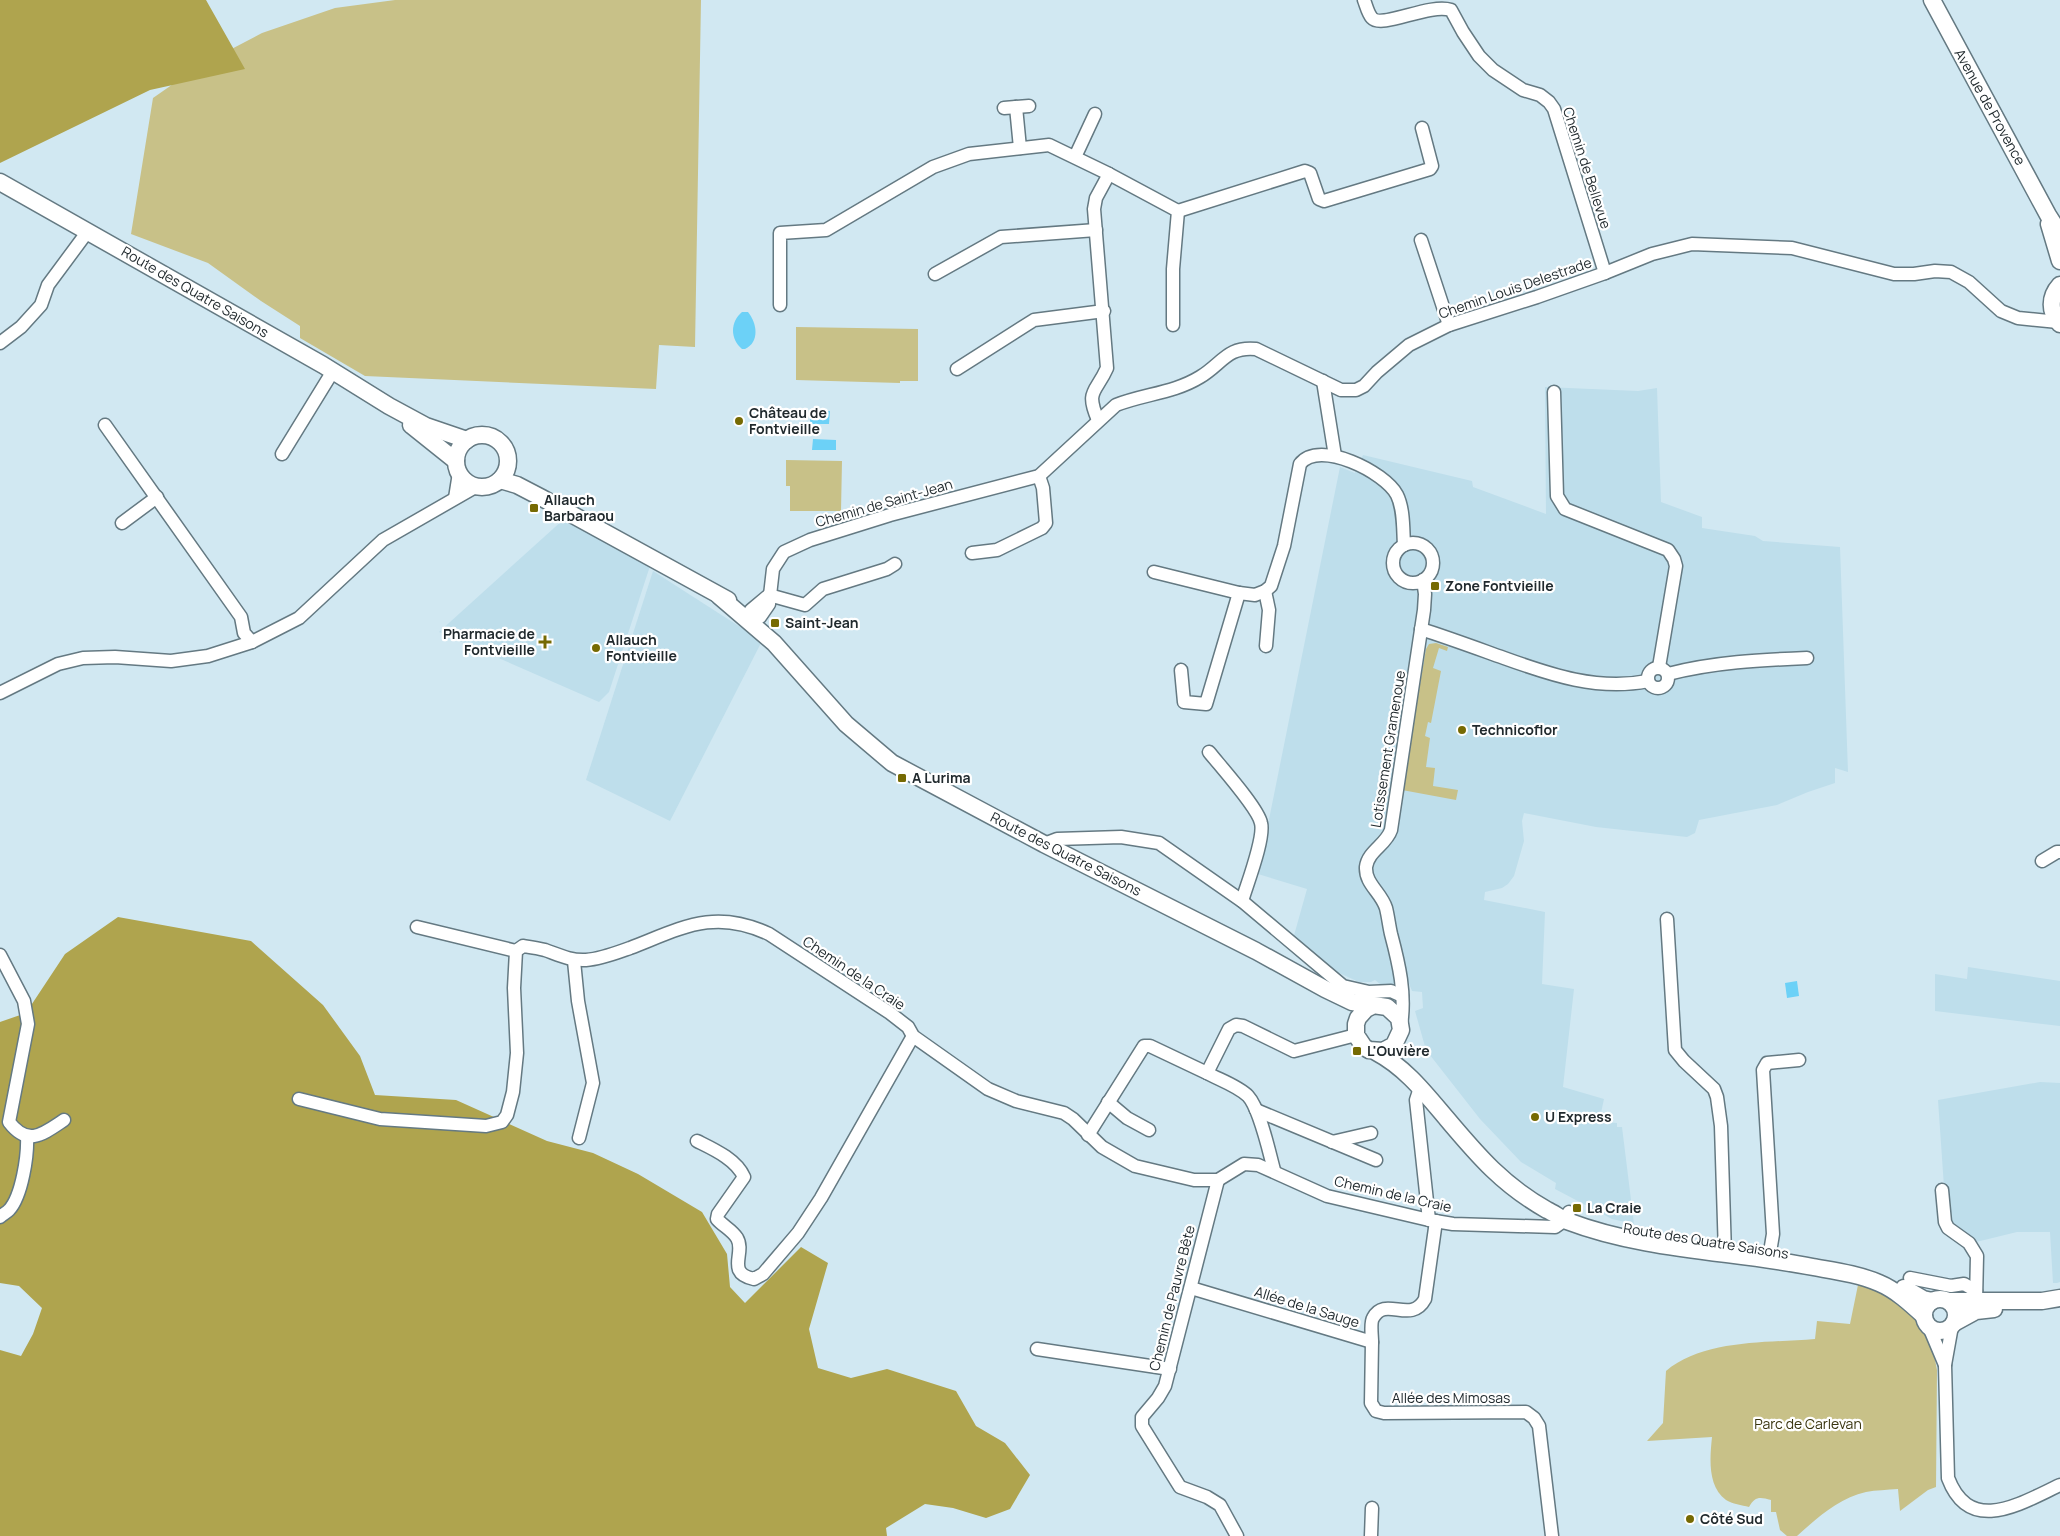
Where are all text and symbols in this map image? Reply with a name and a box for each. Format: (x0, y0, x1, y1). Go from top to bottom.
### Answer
street label: Avenue de Provence (1951, 45, 2030, 168)
street label: Chemin de Bellevue (1559, 105, 1616, 231)
street label: Route des Quatre Saisons (118, 242, 272, 342)
street label: Chemin Louis Delestrade (1436, 252, 1594, 323)
place label: Château de Fontvieille (749, 403, 827, 438)
marker: Château de Fontvieille (733, 415, 745, 427)
street label: Chemin de Saint-Jean (813, 474, 955, 531)
place label: Allauch Barbaraou (544, 490, 614, 525)
marker: Allauch Barbaraou (528, 502, 540, 514)
place label: Zone Fontvieille (1445, 576, 1554, 595)
marker: Zone Fontvieille (1429, 580, 1441, 592)
place label: Saint-Jean (785, 613, 859, 632)
marker: Saint-Jean (769, 617, 781, 629)
place label: Pharmacie de Fontvieille (443, 624, 535, 659)
place label: Allauch Fontvieille (606, 630, 677, 665)
marker: Pharmacie de Fontvieille (539, 636, 551, 648)
marker: Allauch Fontvieille (590, 642, 602, 654)
street label: Lotissement Gramenoue (1366, 669, 1409, 829)
place label: Technicoflor (1472, 720, 1558, 739)
marker: Technicoflor (1456, 724, 1468, 736)
place label: A Lurima (912, 768, 971, 787)
marker: A Lurima (896, 772, 908, 784)
street label: Route des Quatre Saisons (987, 807, 1145, 900)
street label: Chemin de la Craie (799, 931, 909, 1014)
place label: L'Ouvière (1367, 1041, 1430, 1060)
marker: L'Ouvière (1351, 1045, 1363, 1057)
place label: U Express (1545, 1107, 1612, 1126)
marker: U Express (1529, 1111, 1541, 1123)
street label: Chemin de la Craie (1333, 1171, 1454, 1216)
place label: La Craie (1587, 1198, 1642, 1217)
marker: La Craie (1571, 1202, 1583, 1214)
street label: Route des Quatre Saisons (1622, 1218, 1790, 1263)
street label: Chemin de Pauvre Bête (1144, 1223, 1199, 1373)
street label: Allée de la Sauge (1252, 1282, 1362, 1332)
street label: Allée des Mimosas (1392, 1388, 1510, 1407)
park label: Parc de Carlevan (1754, 1414, 1862, 1433)
place label: Côté Sud (1700, 1509, 1763, 1528)
marker: Côté Sud (1684, 1513, 1696, 1525)

